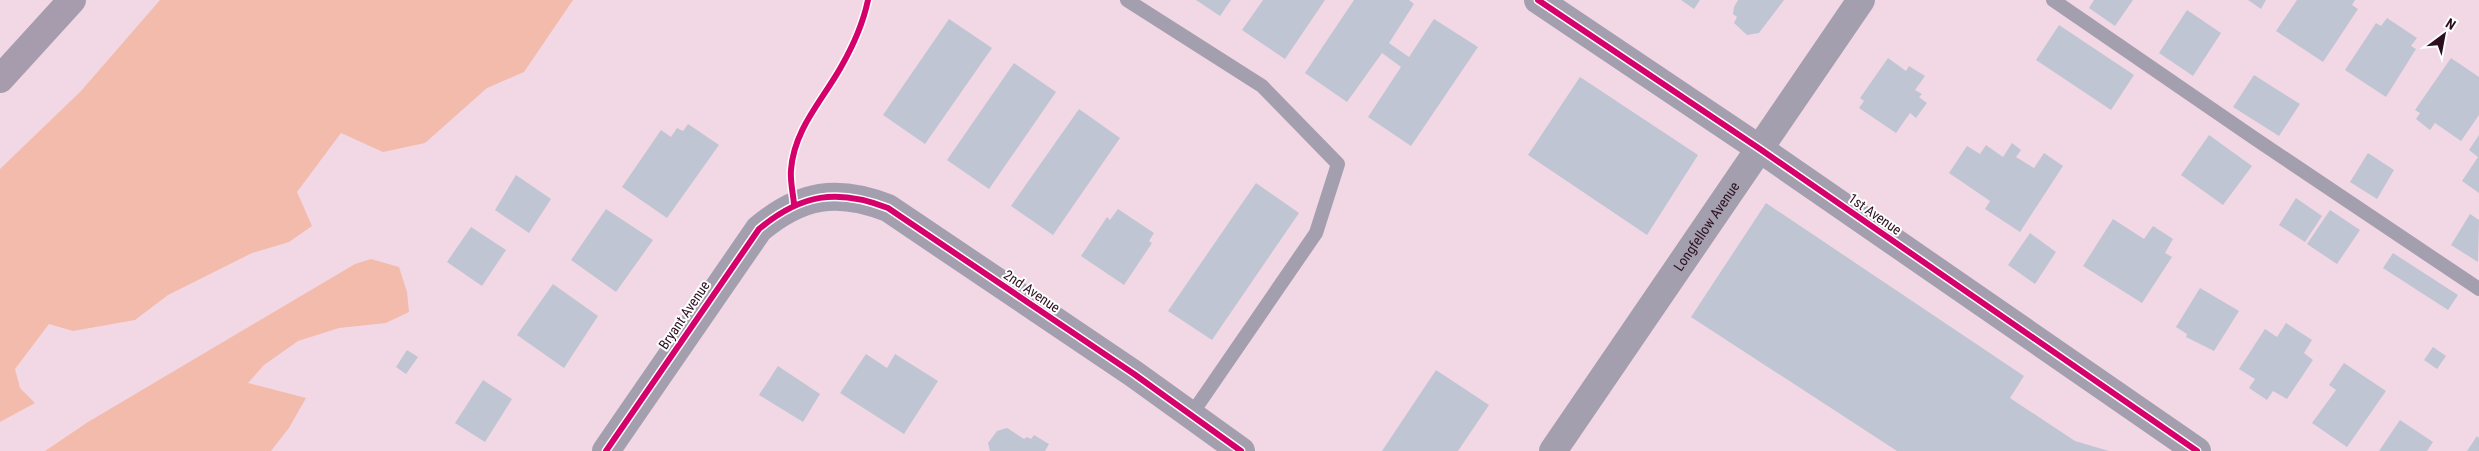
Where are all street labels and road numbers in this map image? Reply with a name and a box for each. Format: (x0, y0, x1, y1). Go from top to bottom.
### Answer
street label: Longfellow Avenue (1670, 178, 1743, 274)
street label: 1st Avenue (1845, 190, 1905, 238)
street label: 2nd Avenue (1001, 266, 1063, 316)
street label: Bryant Avenue (655, 277, 713, 352)

